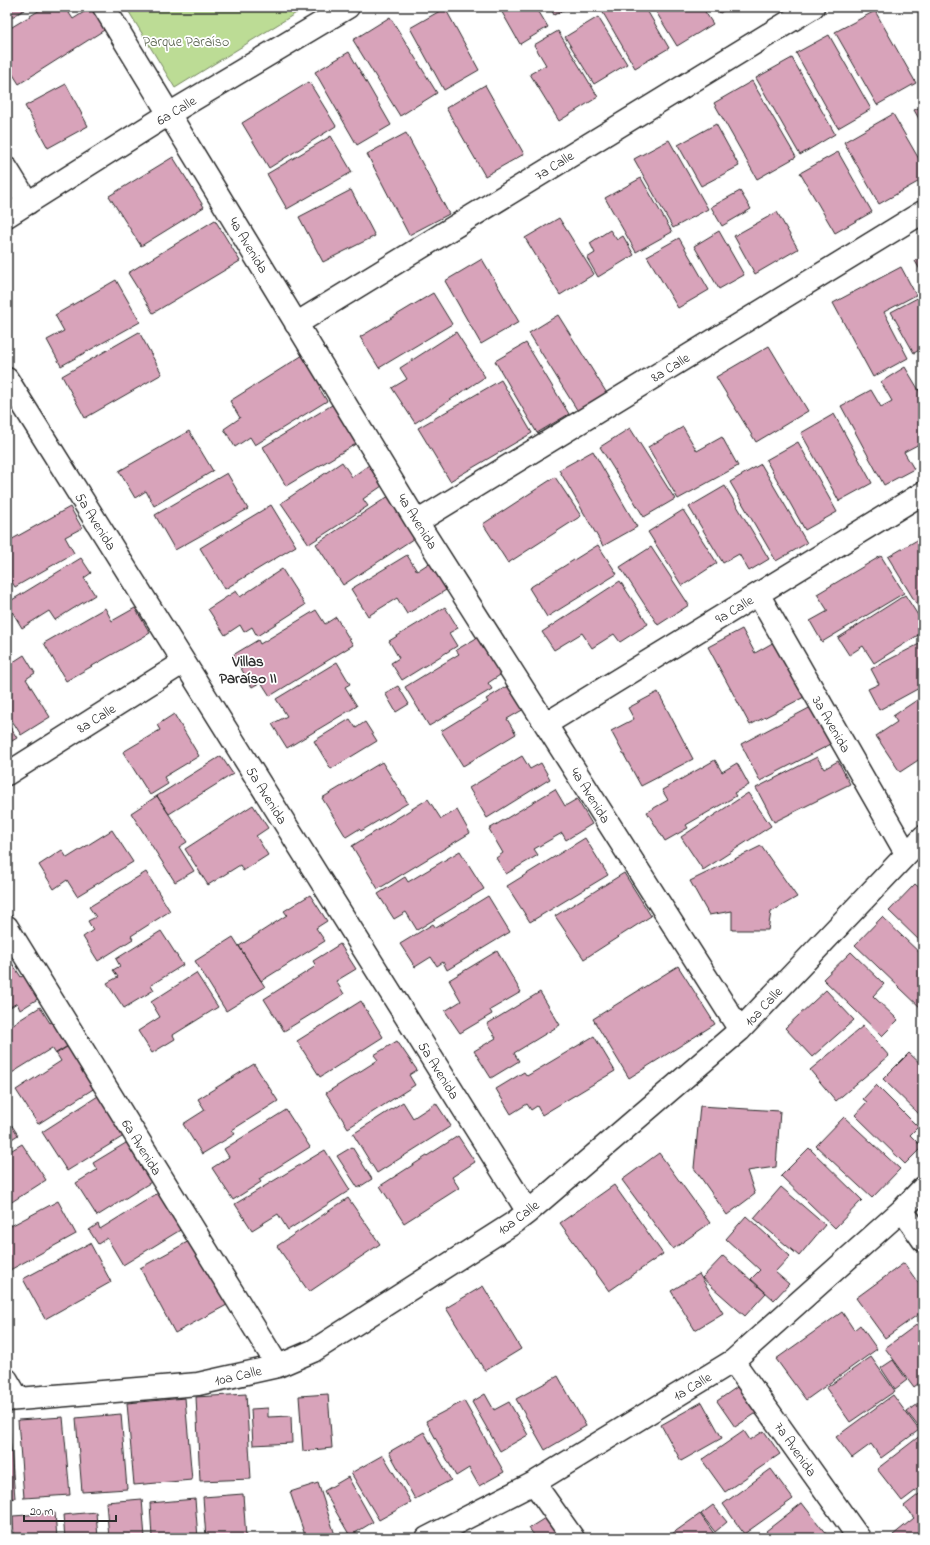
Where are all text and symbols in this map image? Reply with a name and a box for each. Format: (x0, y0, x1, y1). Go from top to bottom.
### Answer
park label: Parque Paraíso (143, 32, 229, 53)
street label: 6a Calle (153, 91, 201, 131)
street label: 7a Calle (531, 146, 579, 187)
street label: 4a Avenida (223, 214, 273, 278)
street label: 8a Calle (647, 348, 695, 388)
street label: 5a Avenida (69, 489, 121, 555)
street label: 4a Avenida (391, 490, 442, 554)
street label: 9a Calle (712, 590, 759, 630)
district label: Villas Paraíso II (219, 651, 277, 690)
street label: 3a Avenida (806, 692, 855, 757)
street label: 8a Calle (73, 699, 121, 739)
street label: 5a Avenida (240, 763, 292, 829)
street label: 4a Avenida (564, 764, 615, 828)
street label: 10a Calle (740, 982, 789, 1032)
street label: 5a Avenida (412, 1038, 464, 1104)
street label: 6a Avenida (115, 1116, 166, 1180)
street label: 10a Calle (493, 1195, 545, 1241)
street label: 10a Calle (213, 1361, 265, 1392)
street label: 1a Calle (669, 1367, 717, 1407)
street label: 7a Avenida (768, 1418, 821, 1481)
scale bar (24, 1497, 116, 1523)
text: 20 m (30, 1503, 53, 1521)

